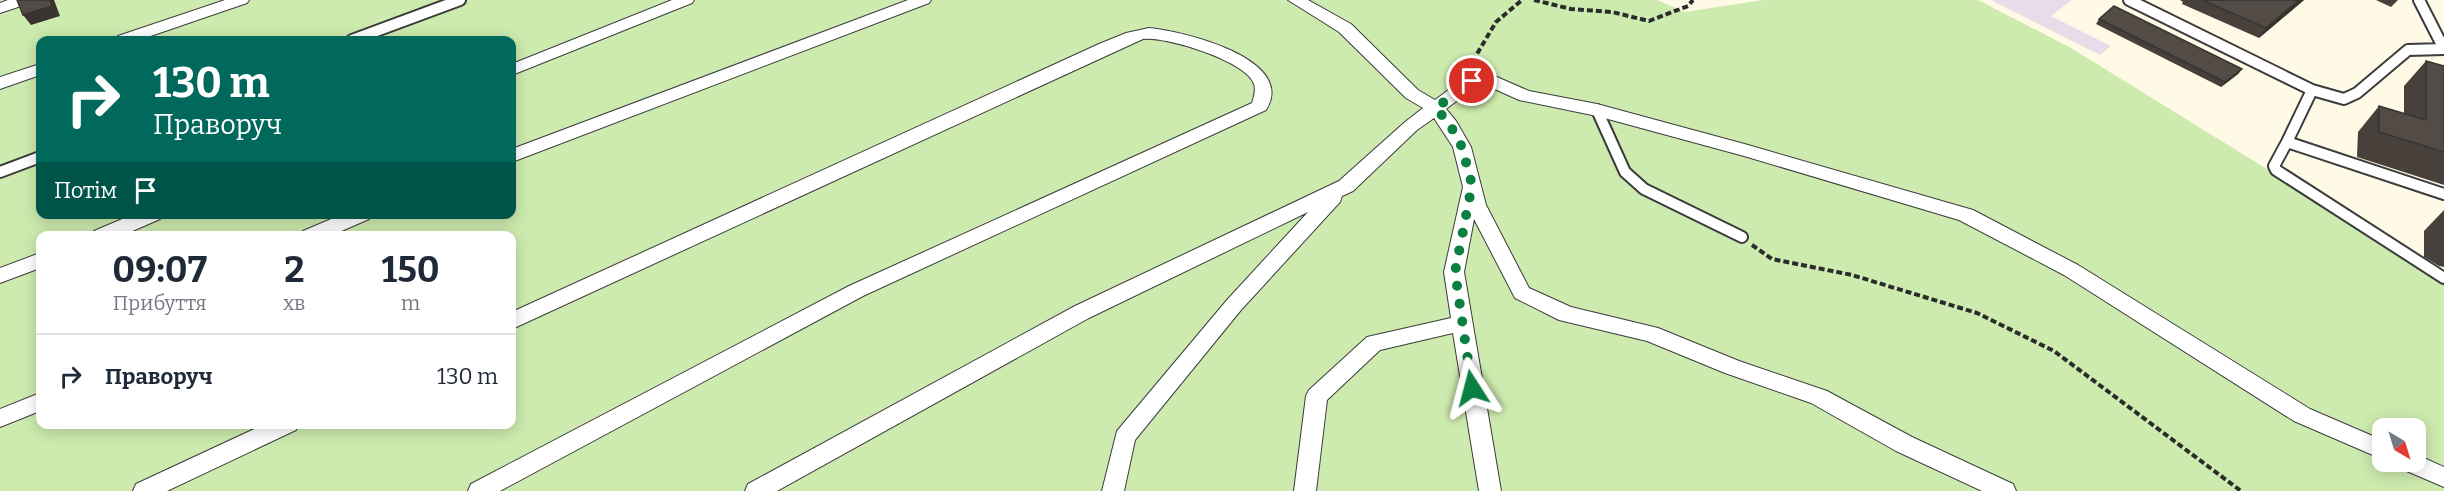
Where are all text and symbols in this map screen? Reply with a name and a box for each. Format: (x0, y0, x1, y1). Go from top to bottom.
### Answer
pin (1446, 55, 1497, 106)
text: 130 m (153, 58, 270, 108)
icon: right (54, 60, 132, 138)
icon: arrive (1455, 64, 1488, 97)
text: Праворуч (153, 109, 282, 141)
icon: arrive (129, 174, 162, 207)
text: Потім (54, 177, 117, 204)
text: 09:07 (112, 248, 207, 292)
text: 2 (284, 248, 304, 292)
text: 150 (382, 248, 440, 292)
text: Прибуття (113, 291, 207, 315)
text: хв (283, 291, 305, 315)
text: m (401, 291, 420, 315)
position arrow (1440, 356, 1504, 420)
icon: right (54, 360, 87, 393)
text: Праворуч (105, 363, 213, 390)
text: 130 m (437, 363, 498, 390)
north arrow (2372, 418, 2426, 472)
map controls (2372, 418, 2426, 472)

